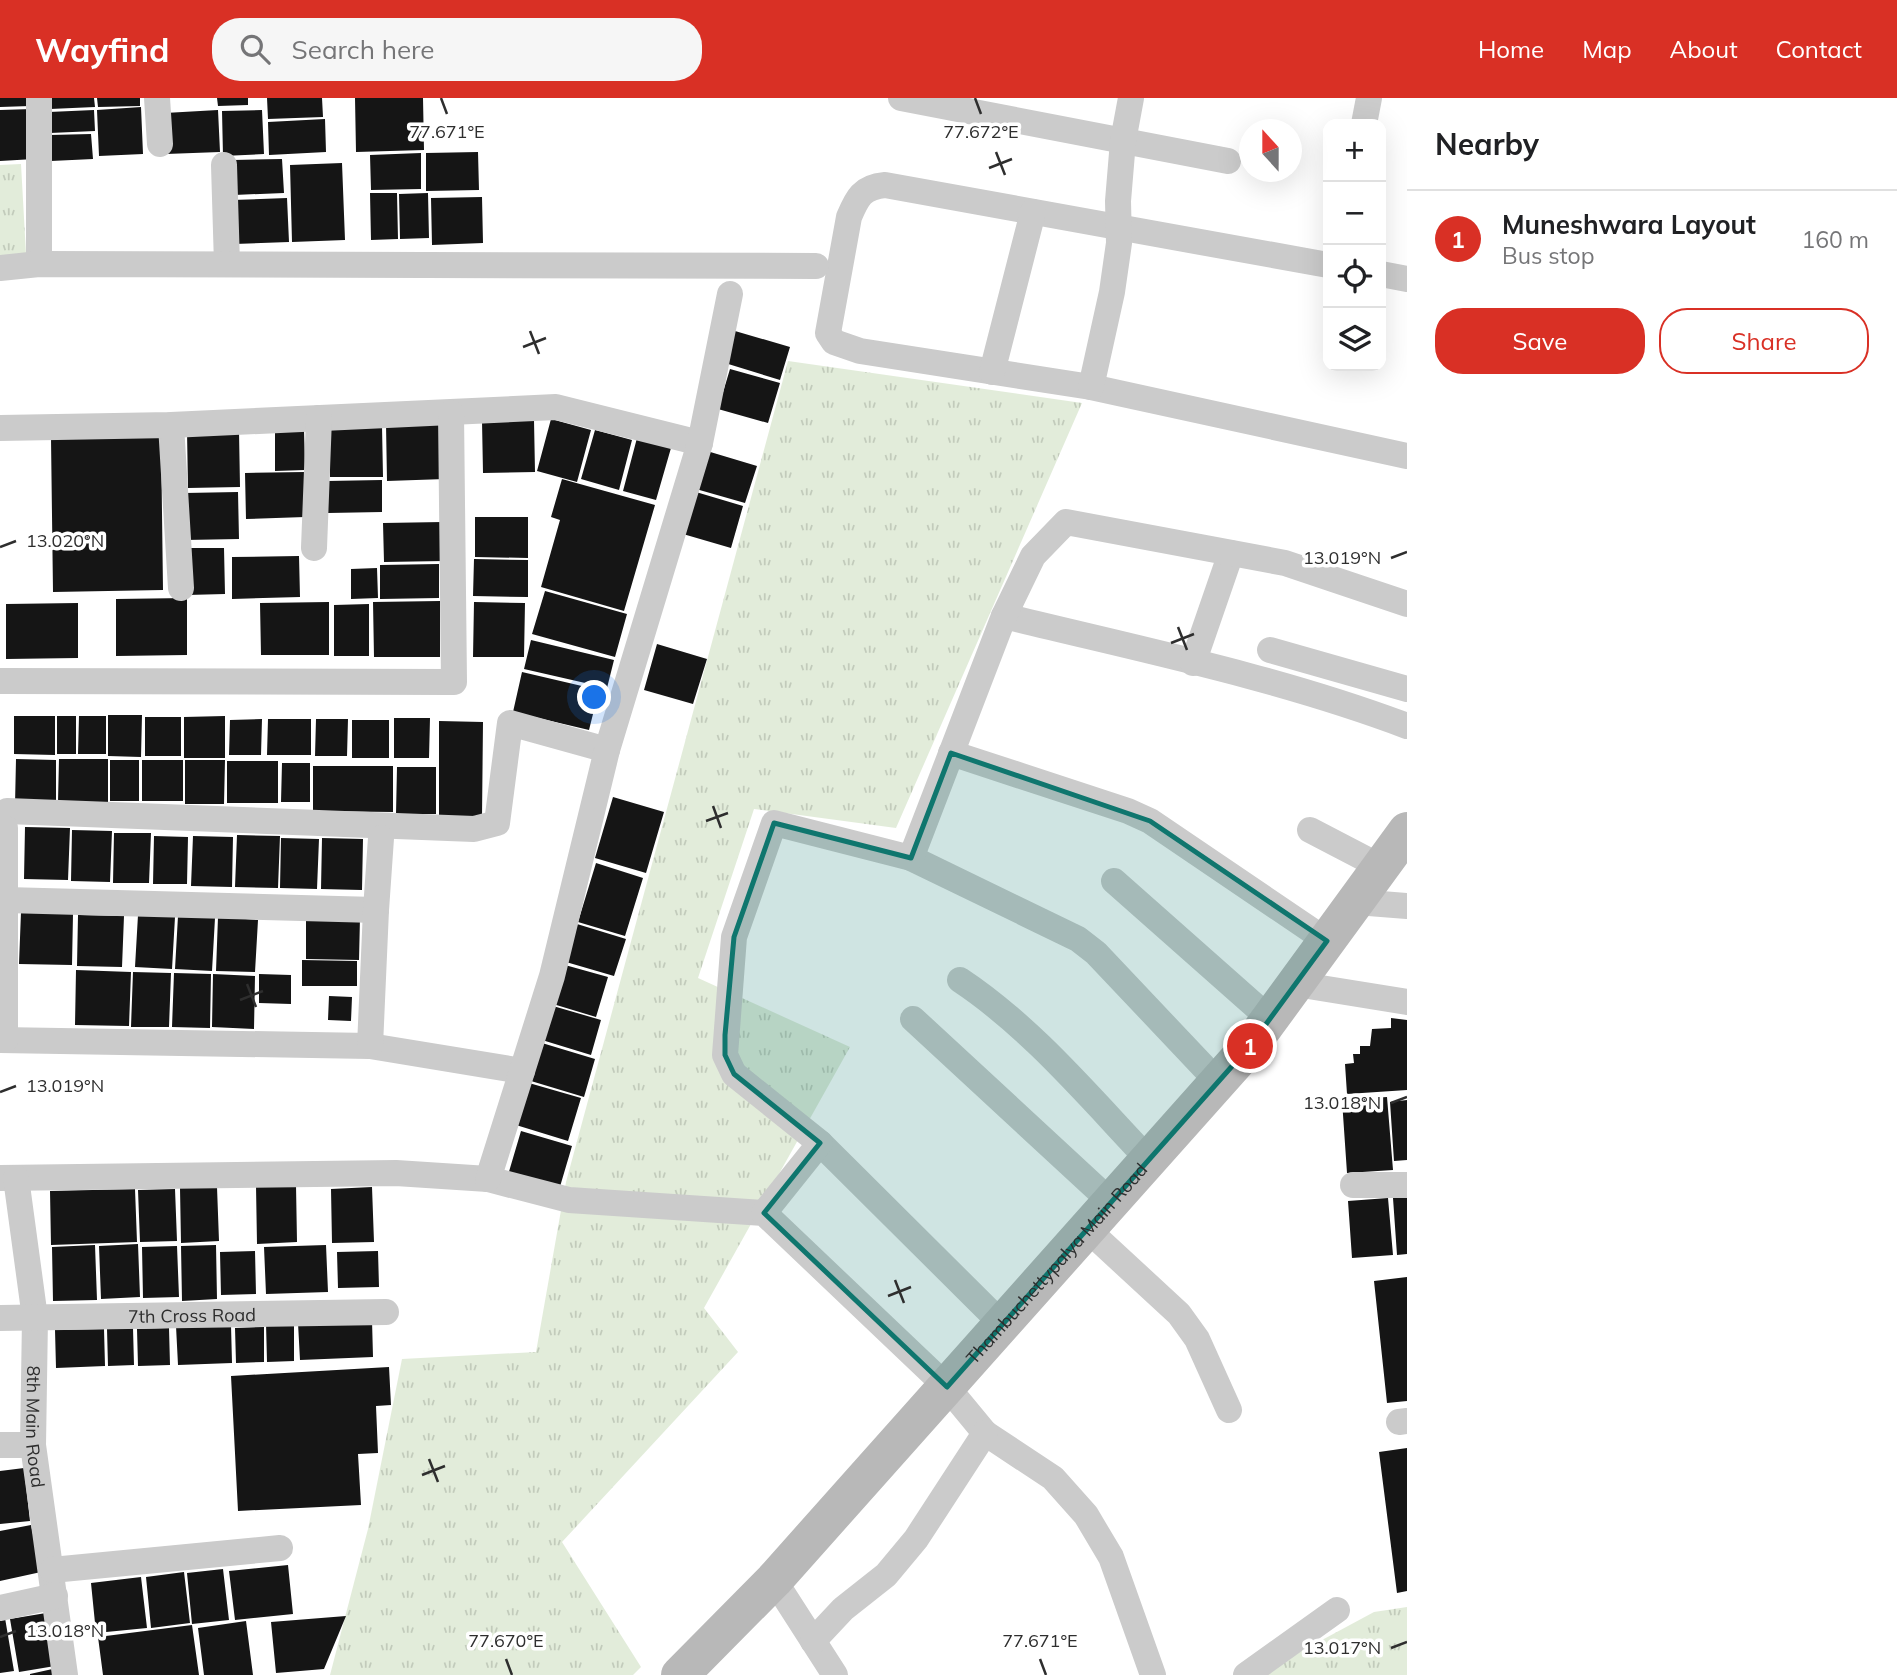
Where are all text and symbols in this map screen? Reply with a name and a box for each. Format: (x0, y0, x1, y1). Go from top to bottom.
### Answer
search box (212, 18, 702, 81)
text: Wayfind (35, 29, 170, 70)
icon: search (236, 30, 274, 68)
text: Search here (292, 33, 434, 66)
text: Home (1478, 34, 1544, 64)
text: Map (1582, 34, 1632, 64)
text: About (1670, 34, 1738, 64)
text: Contact (1776, 34, 1862, 64)
north arrow (1239, 119, 1302, 182)
map controls (1323, 119, 1386, 371)
button: + (1323, 119, 1386, 182)
text: 77.671°E (409, 120, 485, 143)
text: 77.672°E (943, 120, 1019, 143)
text: Nearby (1435, 125, 1539, 163)
button: − (1323, 182, 1386, 245)
text: Muneshwara Layout (1502, 208, 1756, 241)
text: 1 (1451, 225, 1465, 254)
text: 160 m (1801, 225, 1869, 254)
text: Bus stop (1502, 241, 1594, 270)
button: locate (1323, 245, 1386, 308)
button: layers (1323, 308, 1386, 371)
button: Save (1435, 308, 1645, 374)
button: Share (1659, 308, 1869, 374)
text: 13.020°N (26, 529, 104, 552)
text: 13.019°N (1303, 546, 1381, 569)
your location (577, 680, 611, 714)
pin: 1 (1227, 1020, 1273, 1072)
text: 13.019°N (26, 1074, 104, 1097)
text: 13.018°N (1303, 1091, 1381, 1114)
street label: Thambuchettypalya Main Road (961, 1158, 1152, 1368)
street label: 7th Cross Road (128, 1303, 256, 1328)
street label: 8th Main Road (21, 1365, 50, 1489)
text: 13.018°N (26, 1619, 104, 1642)
text: 77.670°E (468, 1629, 544, 1652)
text: 77.671°E (1002, 1629, 1078, 1652)
text: 13.017°N (1303, 1636, 1381, 1659)

